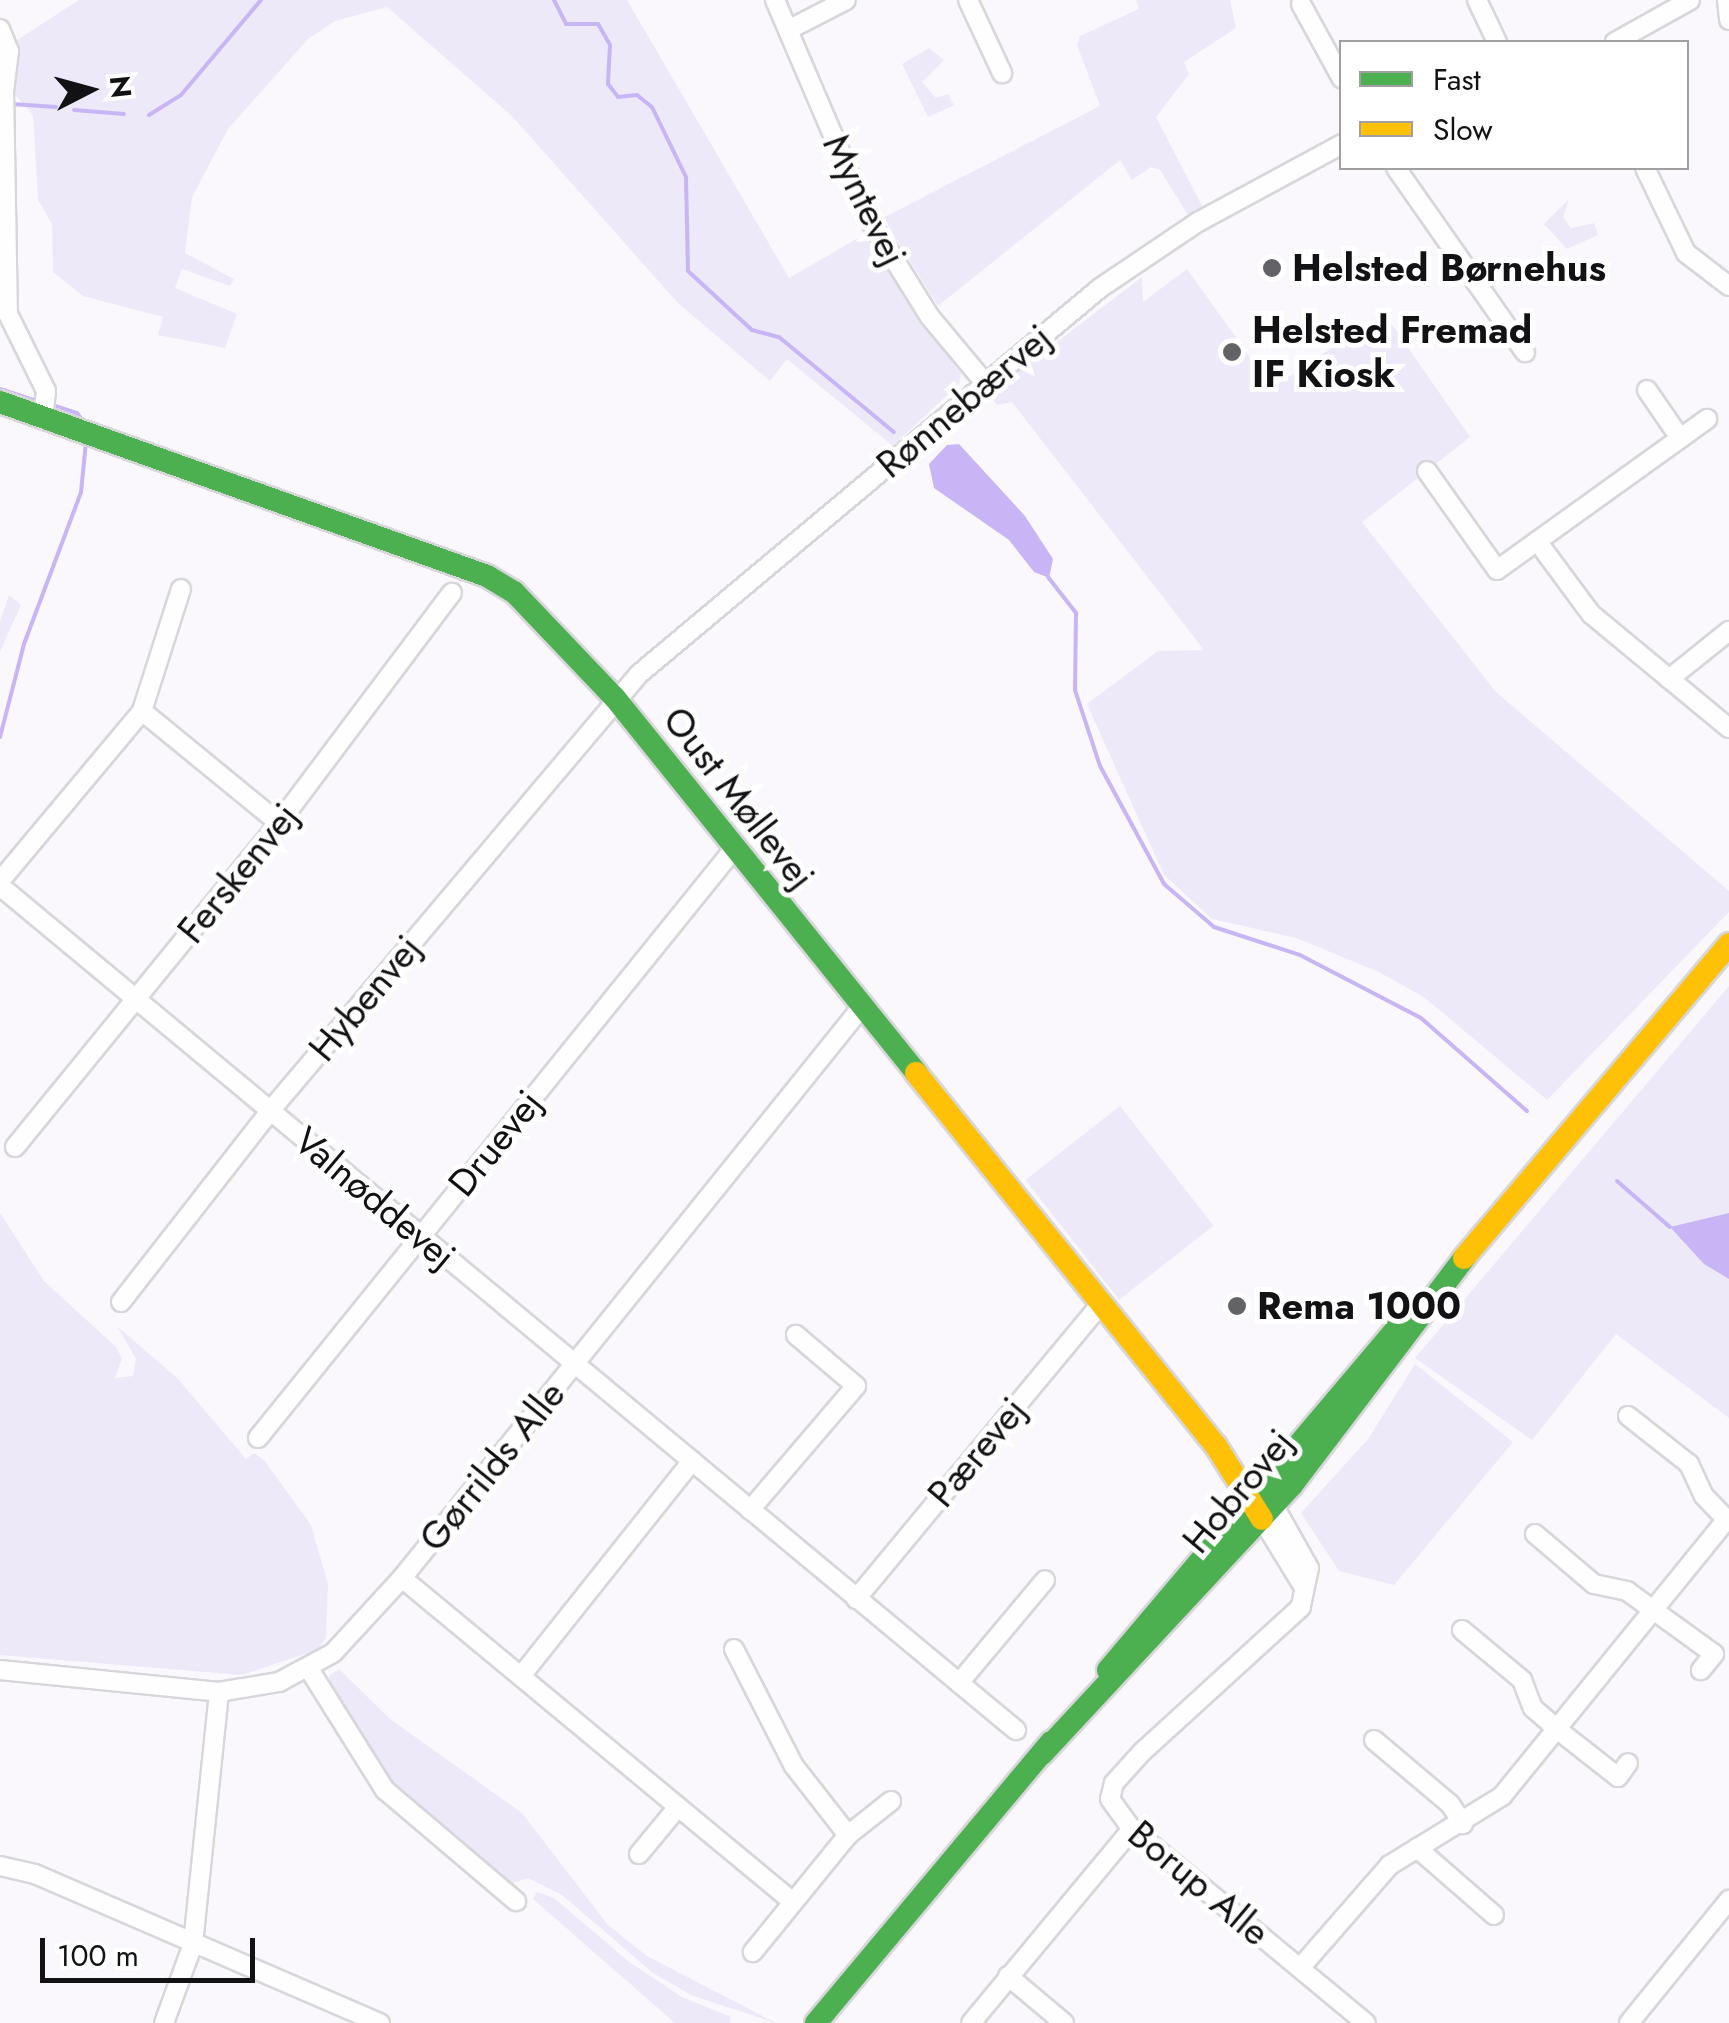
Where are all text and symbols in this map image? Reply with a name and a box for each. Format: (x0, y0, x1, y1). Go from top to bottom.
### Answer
north arrow (40, 40, 140, 140)
legend (1339, 40, 1689, 170)
text: Fast (1433, 58, 1481, 101)
text: N (99, 74, 142, 100)
text: Slow (1433, 108, 1493, 151)
street label: Myntevej (814, 127, 916, 273)
place label: Helsted Børnehus (1292, 245, 1606, 291)
marker: Helsted Børnehus (1261, 257, 1283, 279)
place label: Helsted Fremad IF Kiosk (1252, 307, 1532, 396)
street label: Rønnebærvej (867, 315, 1061, 487)
marker: Helsted Fremad IF Kiosk (1221, 341, 1243, 363)
street label: Oust Møllevej (654, 698, 824, 898)
street label: Ferskenvej (168, 794, 308, 952)
street label: Hybenvej (299, 926, 431, 1070)
street label: Druevej (439, 1081, 551, 1205)
street label: Valnøddevej (285, 1117, 465, 1279)
place label: Rema 1000 (1257, 1283, 1461, 1329)
marker: Rema 1000 (1226, 1295, 1248, 1317)
street label: Gørrilds Alle (410, 1372, 574, 1560)
street label: Pærevej (918, 1388, 1036, 1516)
street label: Hobrovej (1173, 1420, 1303, 1562)
street label: Borup Alle (1119, 1811, 1279, 1955)
scale bar (45, 1918, 260, 1980)
text: 100 m (57, 1934, 139, 1977)

